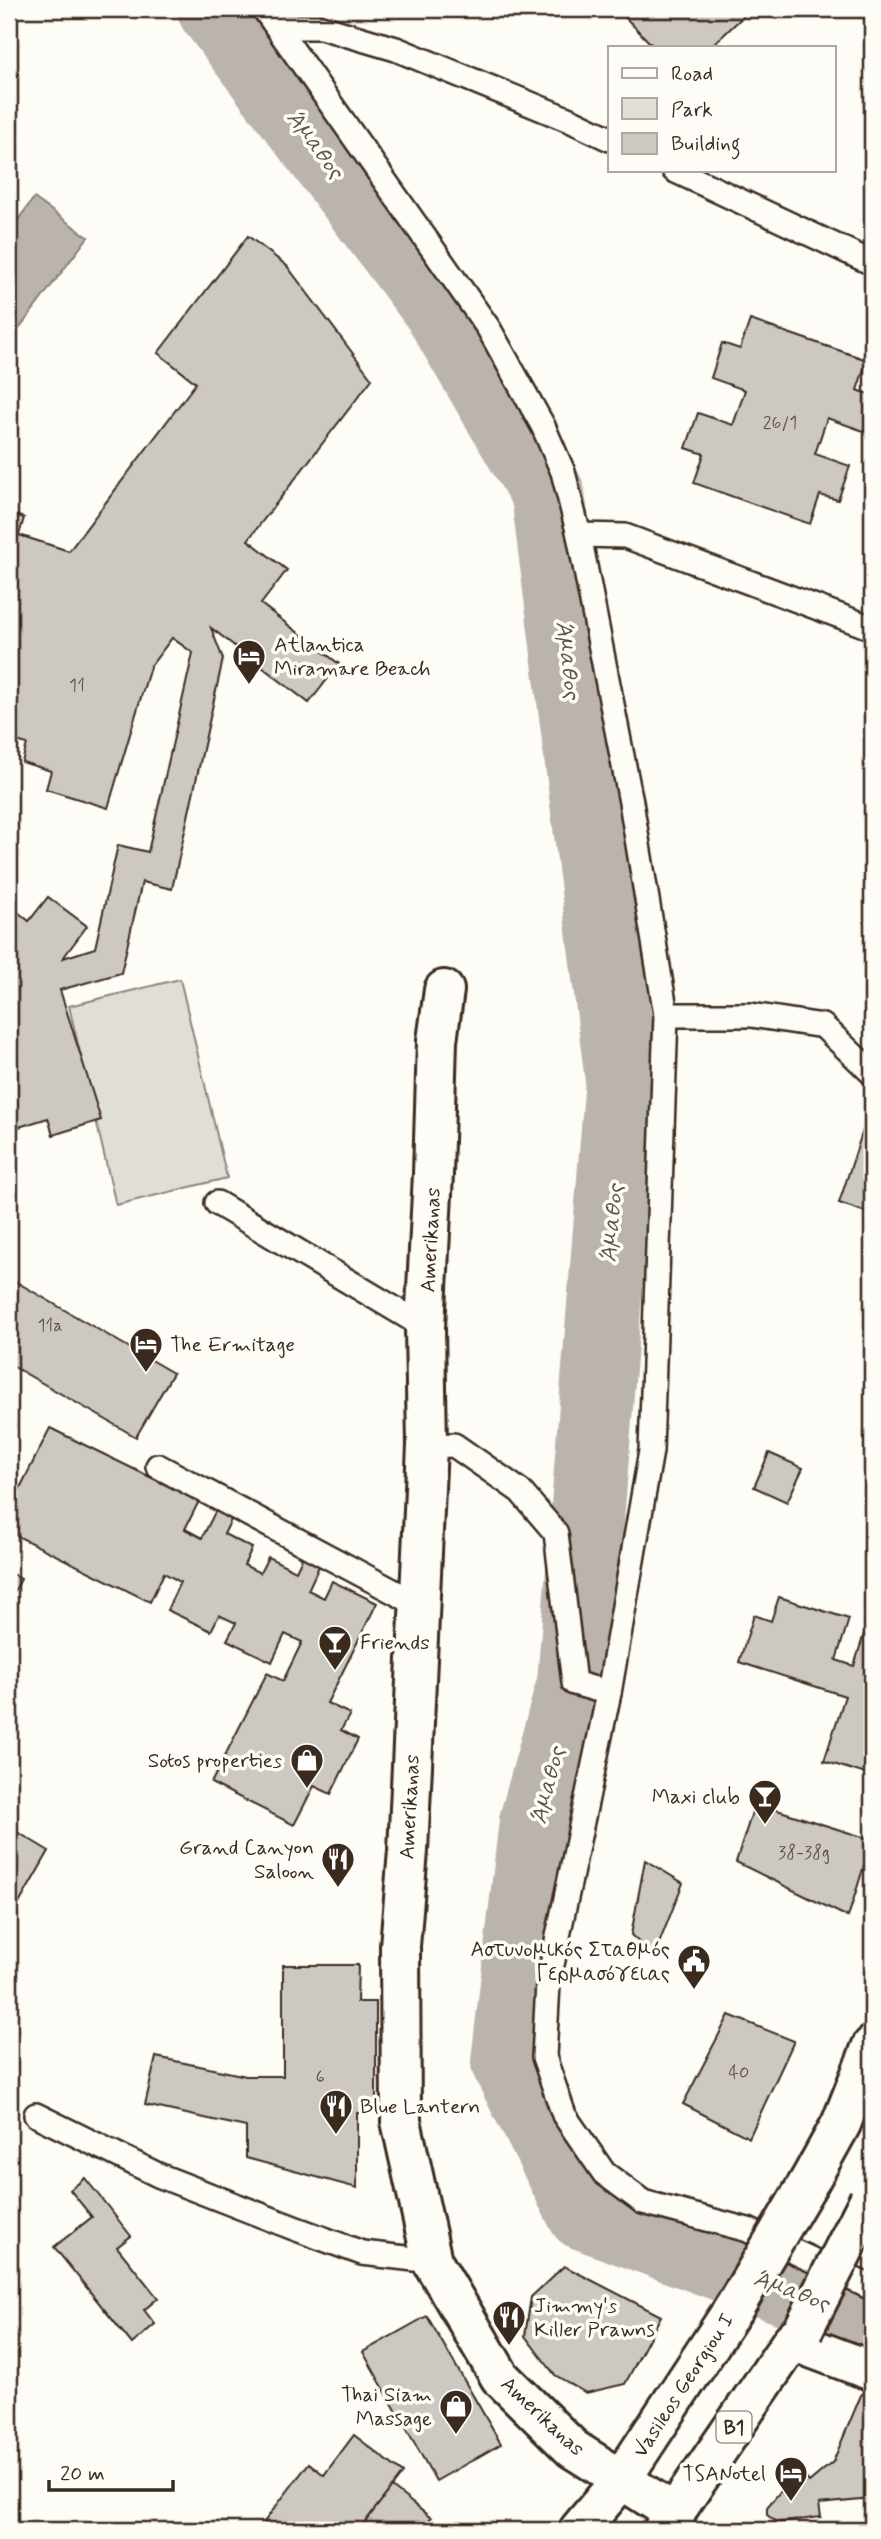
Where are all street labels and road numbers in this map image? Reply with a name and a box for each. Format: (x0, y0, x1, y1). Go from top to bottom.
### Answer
street label: Amerikanas (414, 1187, 448, 1293)
street label: Amerikanas (393, 1754, 427, 1860)
street label: Vasileos Georgiou I (627, 2308, 741, 2463)
street label: Amerikanas (494, 2371, 590, 2463)
road number: B1 (716, 2412, 752, 2442)

